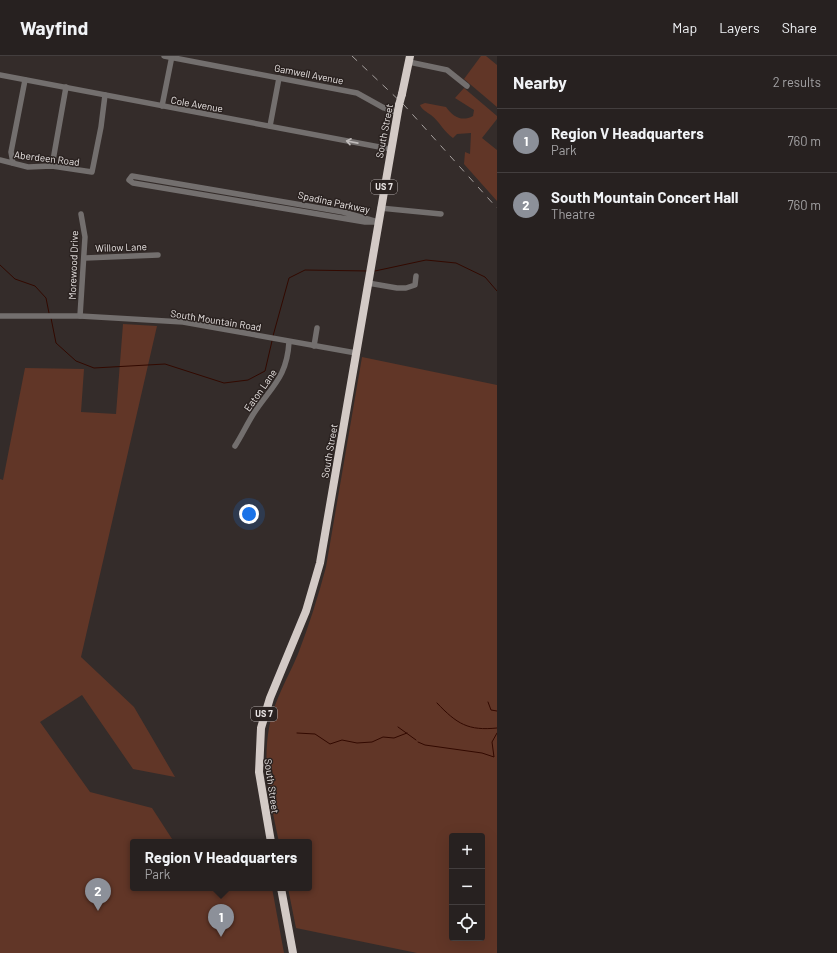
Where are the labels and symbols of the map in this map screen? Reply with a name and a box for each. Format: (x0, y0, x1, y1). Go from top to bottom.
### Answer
street label: Gamwell Avenue (273, 61, 345, 87)
street label: Cole Avenue (170, 93, 224, 115)
street label: South Street (373, 103, 395, 159)
one-way arrow (346, 138, 359, 146)
street label: Aberdeen Road (14, 148, 80, 168)
road number: US 7 (371, 180, 397, 194)
street label: Spadina Parkway (297, 189, 372, 216)
street label: Morewood Drive (66, 230, 80, 300)
street label: Willow Lane (95, 240, 147, 254)
street label: South Mountain Road (170, 307, 262, 333)
street label: Eaton Lane (241, 367, 279, 413)
street label: South Street (318, 423, 340, 479)
your location (239, 504, 259, 524)
road number: US 7 (251, 707, 277, 721)
street label: South Street (262, 758, 282, 814)
pin: 2 (85, 878, 111, 911)
pin: 1 (208, 904, 234, 937)

